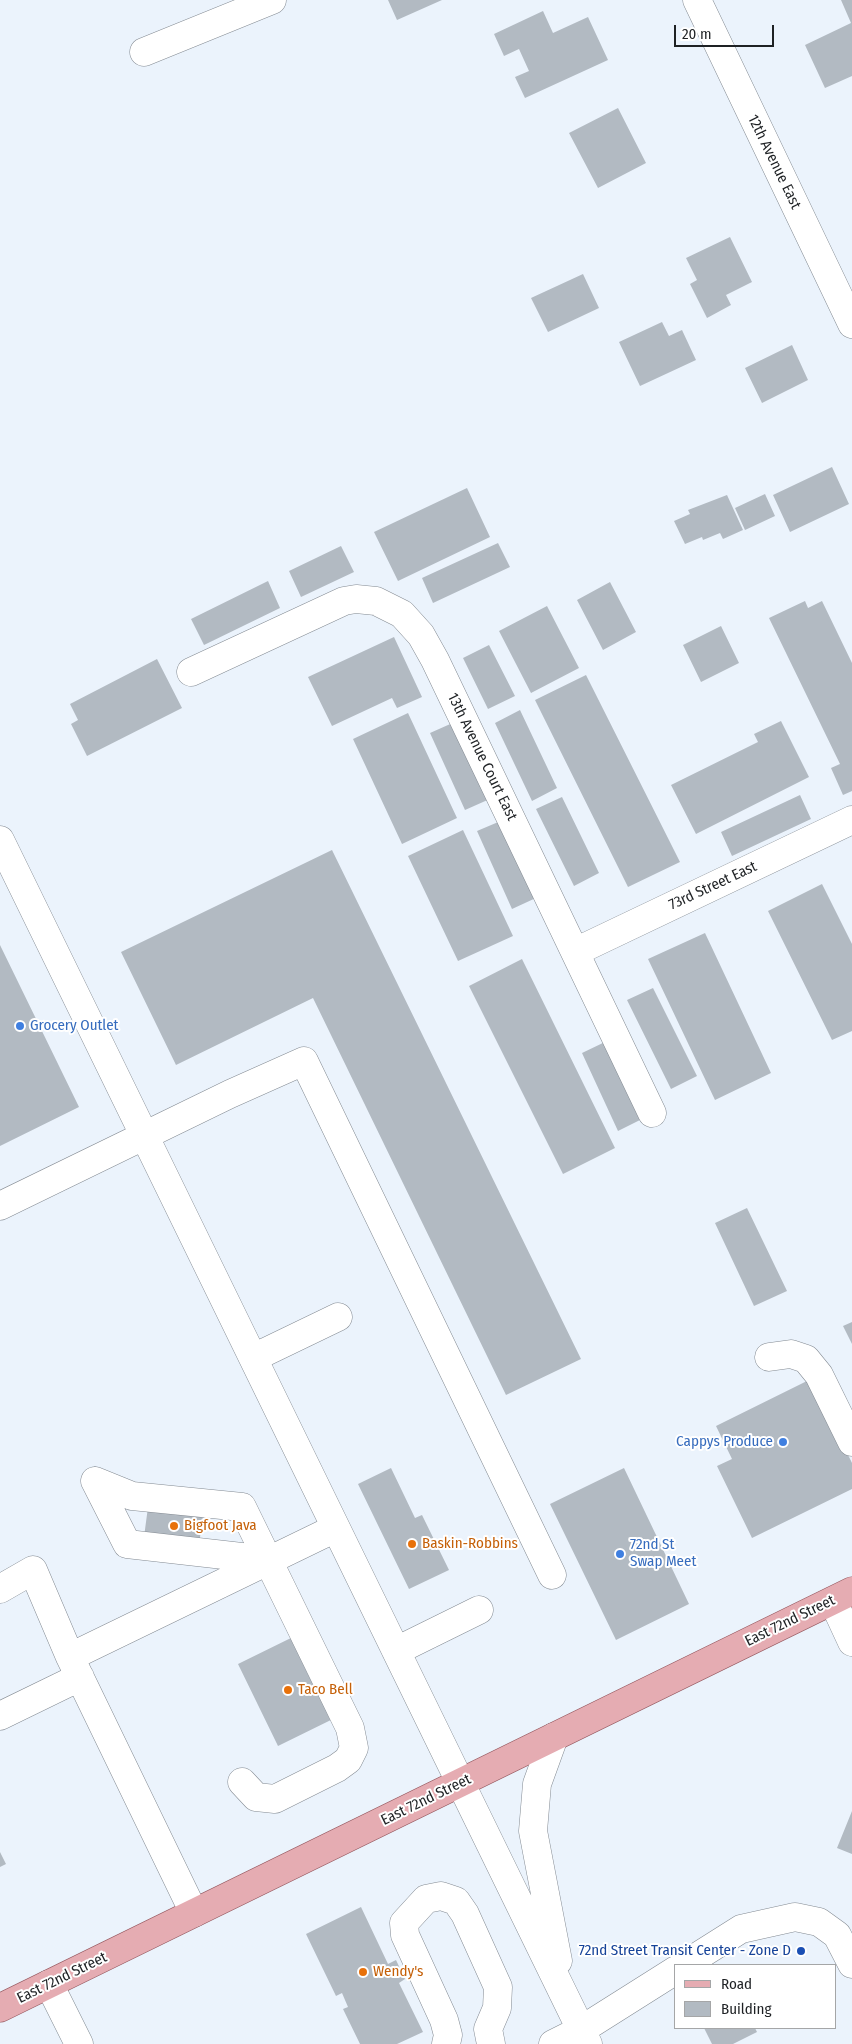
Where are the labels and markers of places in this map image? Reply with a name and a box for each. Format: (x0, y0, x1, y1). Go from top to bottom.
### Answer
place label: Grocery Outlet (30, 1017, 119, 1035)
marker: Grocery Outlet (14, 1020, 26, 1032)
place label: Cappys Produce (676, 1433, 773, 1451)
marker: Cappys Produce (777, 1436, 789, 1448)
place label: Bigfoot Java (184, 1517, 257, 1535)
marker: Bigfoot Java (168, 1520, 180, 1532)
place label: Baskin-Robbins (422, 1535, 518, 1553)
place label: 72nd St Swap Meet (630, 1536, 696, 1571)
marker: Baskin-Robbins (406, 1538, 418, 1550)
marker: 72nd St Swap Meet (614, 1548, 626, 1560)
place label: Taco Bell (298, 1681, 353, 1699)
marker: Taco Bell (282, 1684, 294, 1696)
place label: 72nd Street Transit Center - Zone D (579, 1942, 791, 1960)
marker: 72nd Street Transit Center - Zone D (795, 1945, 807, 1957)
place label: Wendy's (373, 1963, 423, 1981)
marker: Wendy's (357, 1966, 369, 1978)

